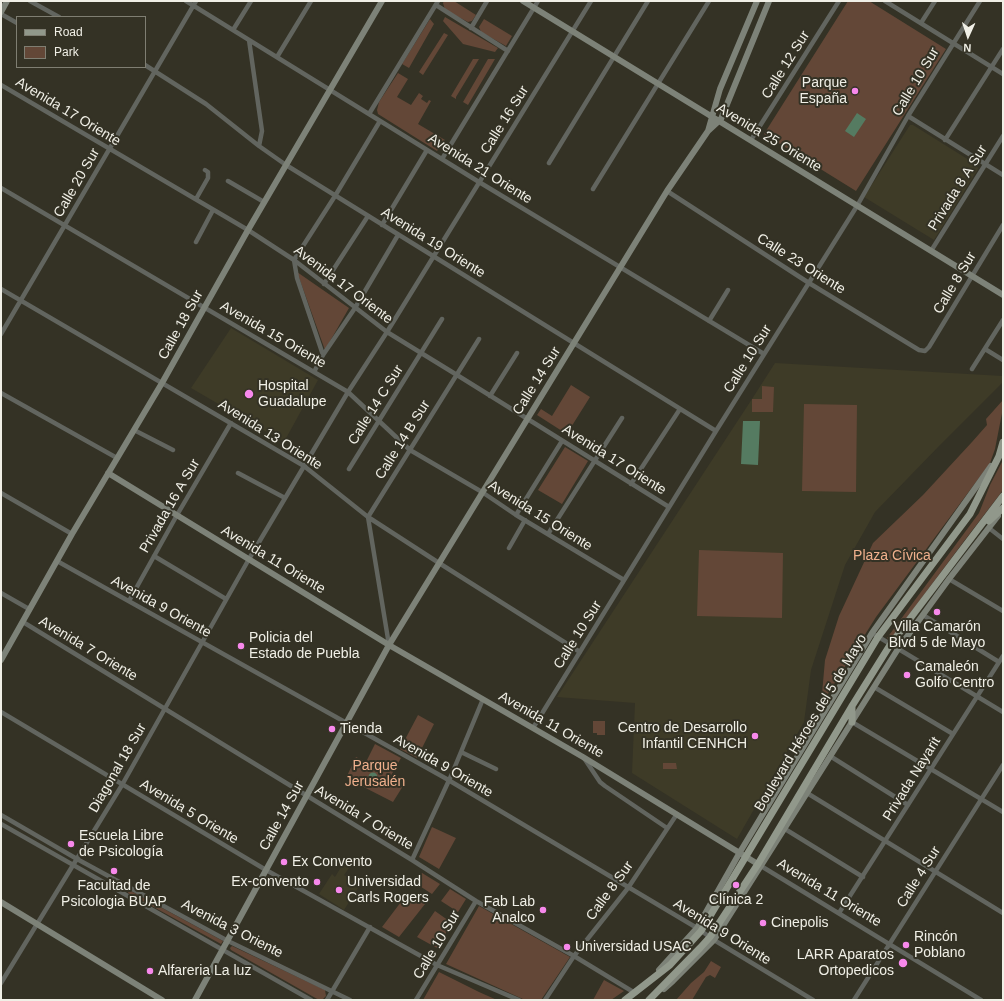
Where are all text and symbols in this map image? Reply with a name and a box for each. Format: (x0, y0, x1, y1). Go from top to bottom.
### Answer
legend (16, 16, 146, 68)
north arrow (948, 16, 988, 56)
text: Road (54, 25, 83, 39)
street label: Calle 12 Sur (758, 28, 814, 102)
text: N (963, 42, 972, 54)
text: Park (54, 45, 79, 59)
street label: Calle 10 Sur (889, 45, 943, 119)
street label: Avenida 17 Oriente (12, 74, 124, 150)
place label: Parque España (800, 75, 847, 108)
street label: Calle 16 Sur (477, 83, 533, 157)
marker: Parque España (850, 86, 860, 96)
street label: Avenida 25 Oriente (713, 100, 825, 176)
street label: Avenida 21 Oriente (425, 130, 535, 208)
street label: Privada 8 A Sur (925, 142, 991, 234)
street label: Calle 20 Sur (50, 145, 104, 221)
street label: Avenida 19 Oriente (378, 204, 488, 282)
street label: Calle 23 Oriente (754, 230, 848, 298)
street label: Avenida 17 Oriente (290, 242, 396, 328)
street label: Calle 8 Sur (930, 249, 980, 317)
street label: Calle 18 Sur (155, 287, 207, 363)
street label: Avenida 15 Oriente (217, 298, 329, 372)
street label: Calle 10 Sur (720, 322, 776, 396)
street label: Calle 14 Sur (509, 344, 565, 418)
street label: Calle 14 C Sur (345, 362, 407, 448)
place label: Hospital Guadalupe (258, 378, 327, 410)
marker: Hospital Guadalupe (243, 388, 255, 400)
street label: Avenida 13 Oriente (215, 396, 325, 474)
street label: Calle 14 B Sur (372, 397, 434, 483)
street label: Avenida 17 Oriente (559, 421, 669, 499)
street label: Privada 16 A Sur (136, 456, 204, 556)
street label: Avenida 15 Oriente (485, 477, 595, 555)
street label: Avenida 11 Oriente (218, 522, 328, 598)
park label: Plaza Cívica (853, 548, 931, 564)
street label: Avenida 9 Oriente (108, 573, 214, 641)
street label: Calle 10 Sur (550, 598, 606, 672)
marker: Villa Camarón Blvd 5 de Mayo (932, 607, 942, 617)
street label: Avenida 7 Oriente (36, 613, 140, 685)
place label: Villa Camarón Blvd 5 de Mayo (889, 619, 985, 652)
place label: Policia del Estado de Puebla (249, 630, 360, 662)
street label: Boulevard Héroes del 5 de Mayo (751, 631, 871, 815)
marker: Policia del Estado de Puebla (236, 641, 246, 651)
place label: Camaleón Golfo Centro (915, 659, 994, 692)
marker: Camaleón Golfo Centro (902, 670, 912, 680)
street label: Avenida 11 Oriente (495, 688, 607, 762)
street label: Diagonal 18 Sur (86, 720, 150, 816)
place label: Centro de Desarrollo Infantil CENHCH (618, 720, 747, 752)
place label: Tienda (340, 721, 382, 737)
marker: Tienda (327, 724, 337, 734)
street label: Avenida 9 Oriente (390, 731, 496, 801)
marker: Centro de Desarrollo Infantil CENHCH (750, 731, 760, 741)
street label: Privada Nayarit (880, 734, 944, 824)
park label: Parque Jerusalén (345, 758, 405, 790)
street label: Avenida 5 Oriente (137, 776, 241, 848)
street label: Calle 14 Sur (256, 778, 308, 854)
street label: Avenida 7 Oriente (312, 782, 416, 854)
place label: Escuela Libre de Psicología (79, 828, 164, 860)
marker: Escuela Libre de Psicología (66, 839, 76, 849)
street label: Calle 4 Sur (894, 843, 944, 911)
place label: Ex Convento (292, 854, 372, 870)
street label: Avenida 11 Oriente (774, 855, 884, 931)
marker: Ex Convento (279, 857, 289, 867)
street label: Calle 8 Sur (583, 858, 637, 924)
marker: Facultad de Psicologia BUAP (109, 866, 119, 876)
place label: Ex-convento (231, 874, 309, 890)
place label: Universidad Carls Rogers (347, 874, 429, 906)
marker: Ex-convento (312, 877, 322, 887)
place label: Facultad de Psicologia BUAP (61, 878, 167, 910)
marker: Clínica 2 (731, 880, 741, 890)
marker: Universidad Carls Rogers (334, 885, 344, 895)
place label: Clínica 2 (709, 892, 763, 908)
place label: Fab Lab Analco (484, 894, 535, 926)
street label: Avenida 9 Oriente (670, 895, 774, 969)
street label: Avenida 3 Oriente (178, 896, 286, 962)
marker: Fab Lab Analco (538, 905, 548, 915)
street label: Calle 10 Sur (410, 908, 464, 982)
place label: Cinepolis (771, 915, 829, 931)
marker: Cinepolis (758, 918, 768, 928)
place label: Rincón Poblano (914, 929, 965, 962)
place label: Universidad USAC (575, 939, 692, 955)
marker: Rincón Poblano (901, 940, 911, 950)
marker: Universidad USAC (562, 942, 572, 952)
place label: LARR Aparatos Ortopedicos (797, 947, 894, 980)
marker: LARR Aparatos Ortopedicos (897, 957, 909, 969)
place label: Alfareria La luz (158, 963, 251, 979)
marker: Alfareria La luz (145, 966, 155, 976)

